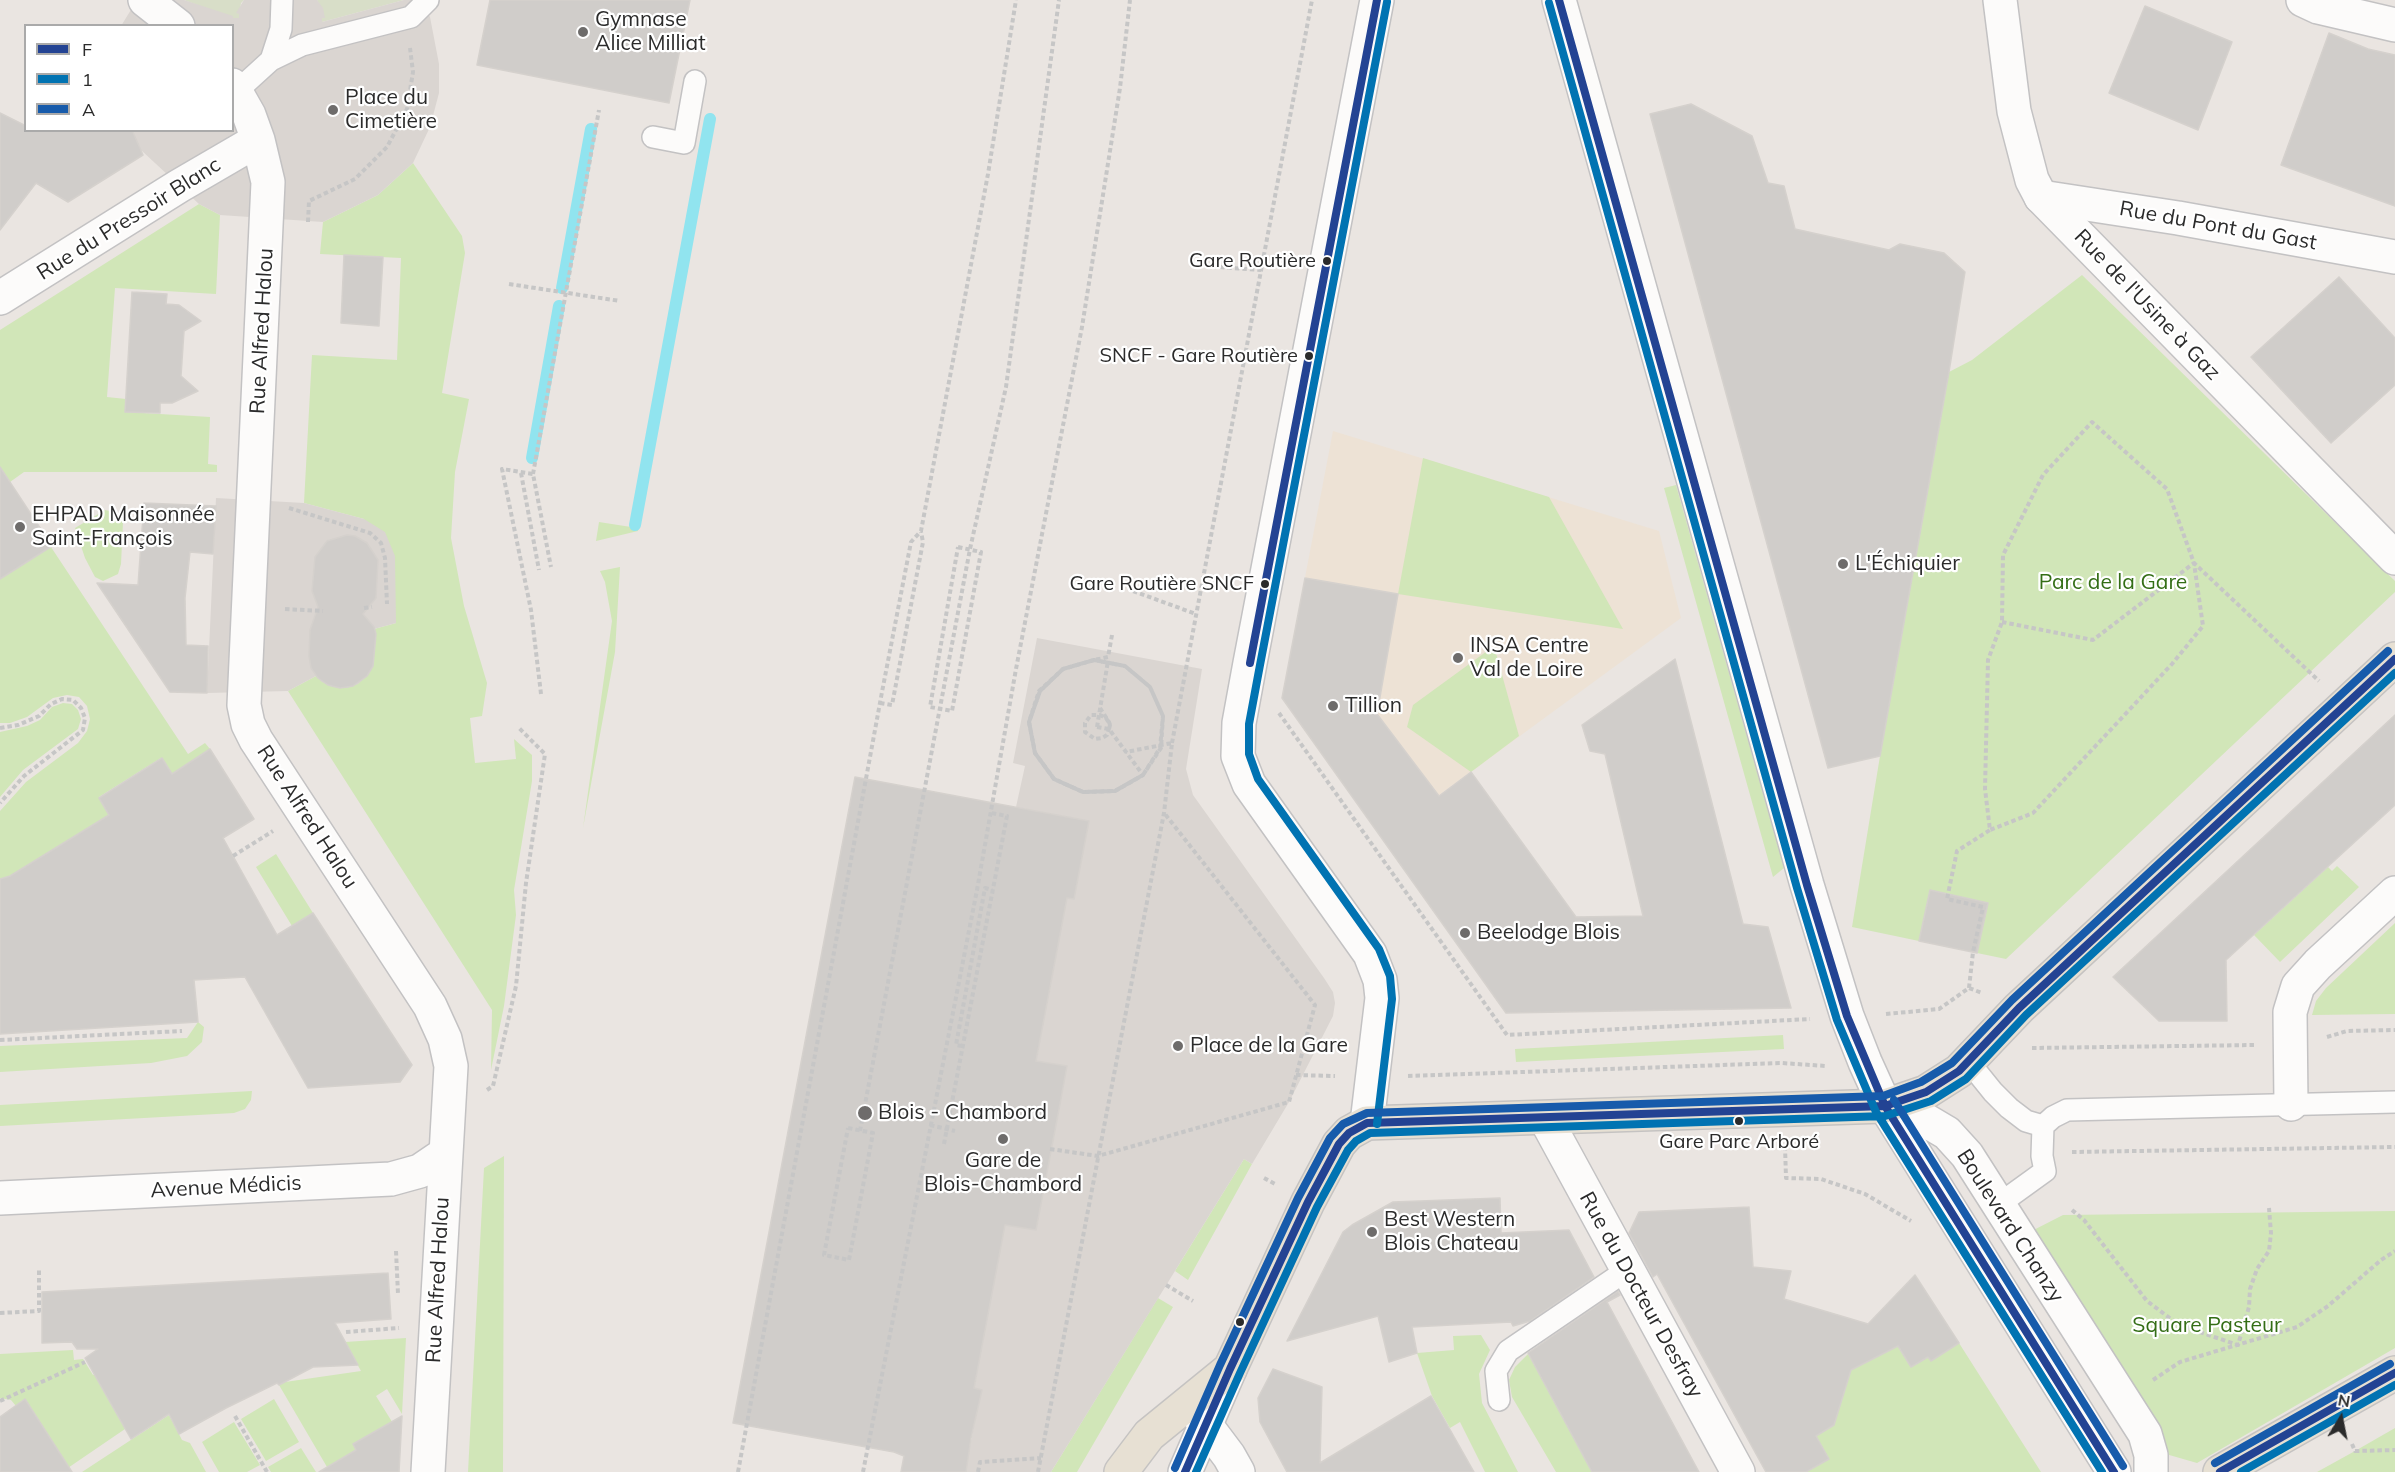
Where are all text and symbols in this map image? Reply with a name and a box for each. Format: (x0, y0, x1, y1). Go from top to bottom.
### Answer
place label: Gymnase Alice Milliat (595, 7, 705, 57)
legend (24, 24, 234, 132)
marker: Gymnase Alice Milliat (576, 25, 590, 39)
text: F (82, 38, 92, 61)
text: 1 (82, 68, 93, 91)
place label: Place du Cimetière (345, 85, 437, 135)
text: A (82, 98, 95, 121)
marker: Place du Cimetière (326, 103, 340, 117)
street label: Rue du Pressoir Blanc (33, 152, 225, 286)
street label: Rue du Pont du Gast (2117, 196, 2319, 256)
street label: Rue de l'Usine à Gaz (2069, 224, 2225, 386)
street label: Rue Alfred Halou (245, 248, 279, 414)
place label: Gare Routière (1189, 249, 1316, 273)
marker: Gare Routière (1321, 255, 1333, 267)
place label: SNCF - Gare Routière (1100, 344, 1298, 368)
marker: SNCF - Gare Routière (1303, 350, 1315, 362)
place label: EHPAD Maisonnée Saint-François (32, 502, 215, 552)
marker: EHPAD Maisonnée Saint-François (13, 520, 27, 534)
place label: L'Échiquier (1855, 551, 1960, 577)
marker: L'Échiquier (1836, 557, 1850, 571)
park label: Parc de la Gare (2039, 570, 2187, 596)
place label: Gare Routière SNCF (1069, 572, 1254, 596)
marker: Gare Routière SNCF (1259, 578, 1271, 590)
place label: INSA Centre Val de Loire (1470, 633, 1589, 683)
marker: INSA Centre Val de Loire (1451, 651, 1465, 665)
place label: Tillion (1345, 693, 1402, 719)
marker: Tillion (1326, 699, 1340, 713)
street label: Rue Alfred Halou (251, 741, 363, 893)
place label: Beelodge Blois (1477, 920, 1620, 946)
marker: Beelodge Blois (1458, 926, 1472, 940)
place label: Place de la Gare (1190, 1033, 1348, 1059)
marker: Place de la Gare (1171, 1039, 1185, 1053)
place label: Blois - Chambord (878, 1100, 1047, 1126)
marker: Blois - Chambord (856, 1104, 874, 1122)
marker: Gare Parc Arboré (1733, 1115, 1745, 1127)
place label: Gare Parc Arboré (1659, 1130, 1819, 1154)
marker: Gare de Blois-Chambord (996, 1132, 1010, 1146)
street label: Boulevard Chanzy (1951, 1145, 2069, 1307)
place label: Gare de Blois-Chambord (924, 1148, 1082, 1198)
street label: Avenue Médicis (150, 1170, 302, 1204)
street label: Rue du Docteur Desfray (1574, 1188, 1708, 1402)
street label: Rue Alfred Halou (421, 1197, 455, 1363)
place label: Best Western Blois Chateau (1384, 1207, 1519, 1257)
marker: Best Western Blois Chateau (1365, 1225, 1379, 1239)
park label: Square Pasteur (2132, 1313, 2282, 1339)
unlabelled marker (1234, 1316, 1246, 1328)
north arrow (2311, 1388, 2371, 1448)
text: N (2336, 1389, 2352, 1411)

